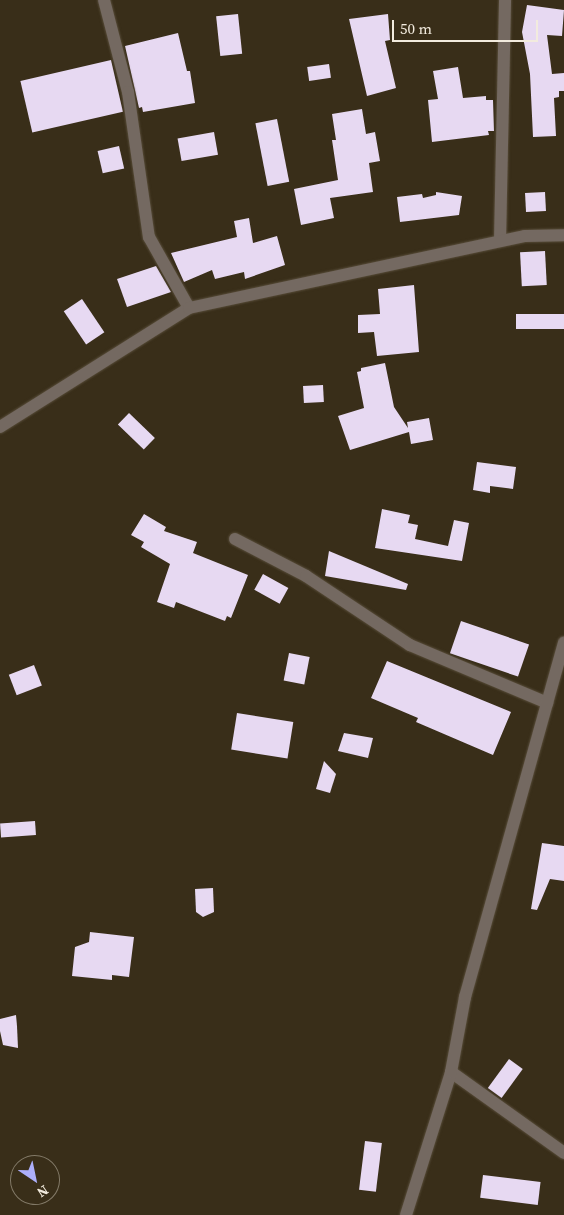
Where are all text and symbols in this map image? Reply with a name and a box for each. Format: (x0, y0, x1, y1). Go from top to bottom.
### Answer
scale bar (394, 10, 540, 42)
text: 50 m (400, 18, 432, 39)
north arrow (10, 1155, 60, 1205)
text: N (33, 1180, 53, 1203)

